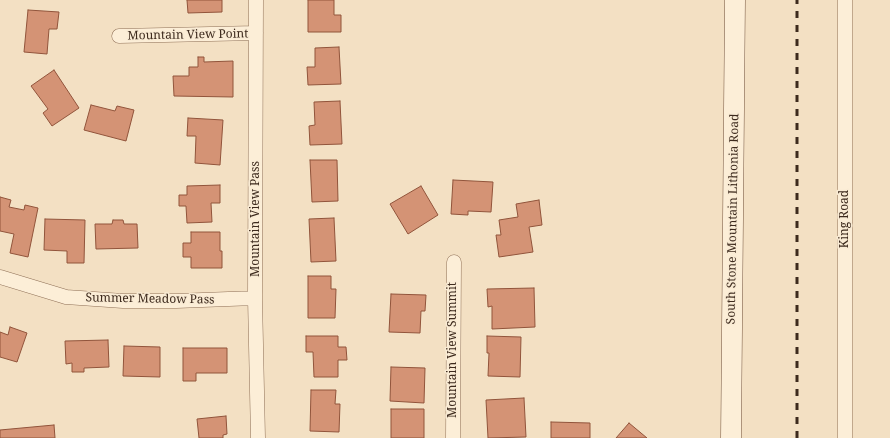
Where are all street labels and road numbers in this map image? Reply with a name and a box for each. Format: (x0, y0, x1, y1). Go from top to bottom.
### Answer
street label: Mountain View Point (127, 27, 249, 43)
street label: South Stone Mountain Lithonia Road (724, 114, 742, 324)
street label: Mountain View Pass (249, 161, 263, 277)
street label: King Road (838, 190, 852, 248)
street label: Mountain View Summit (446, 282, 460, 418)
street label: Summer Meadow Pass (85, 291, 215, 307)

